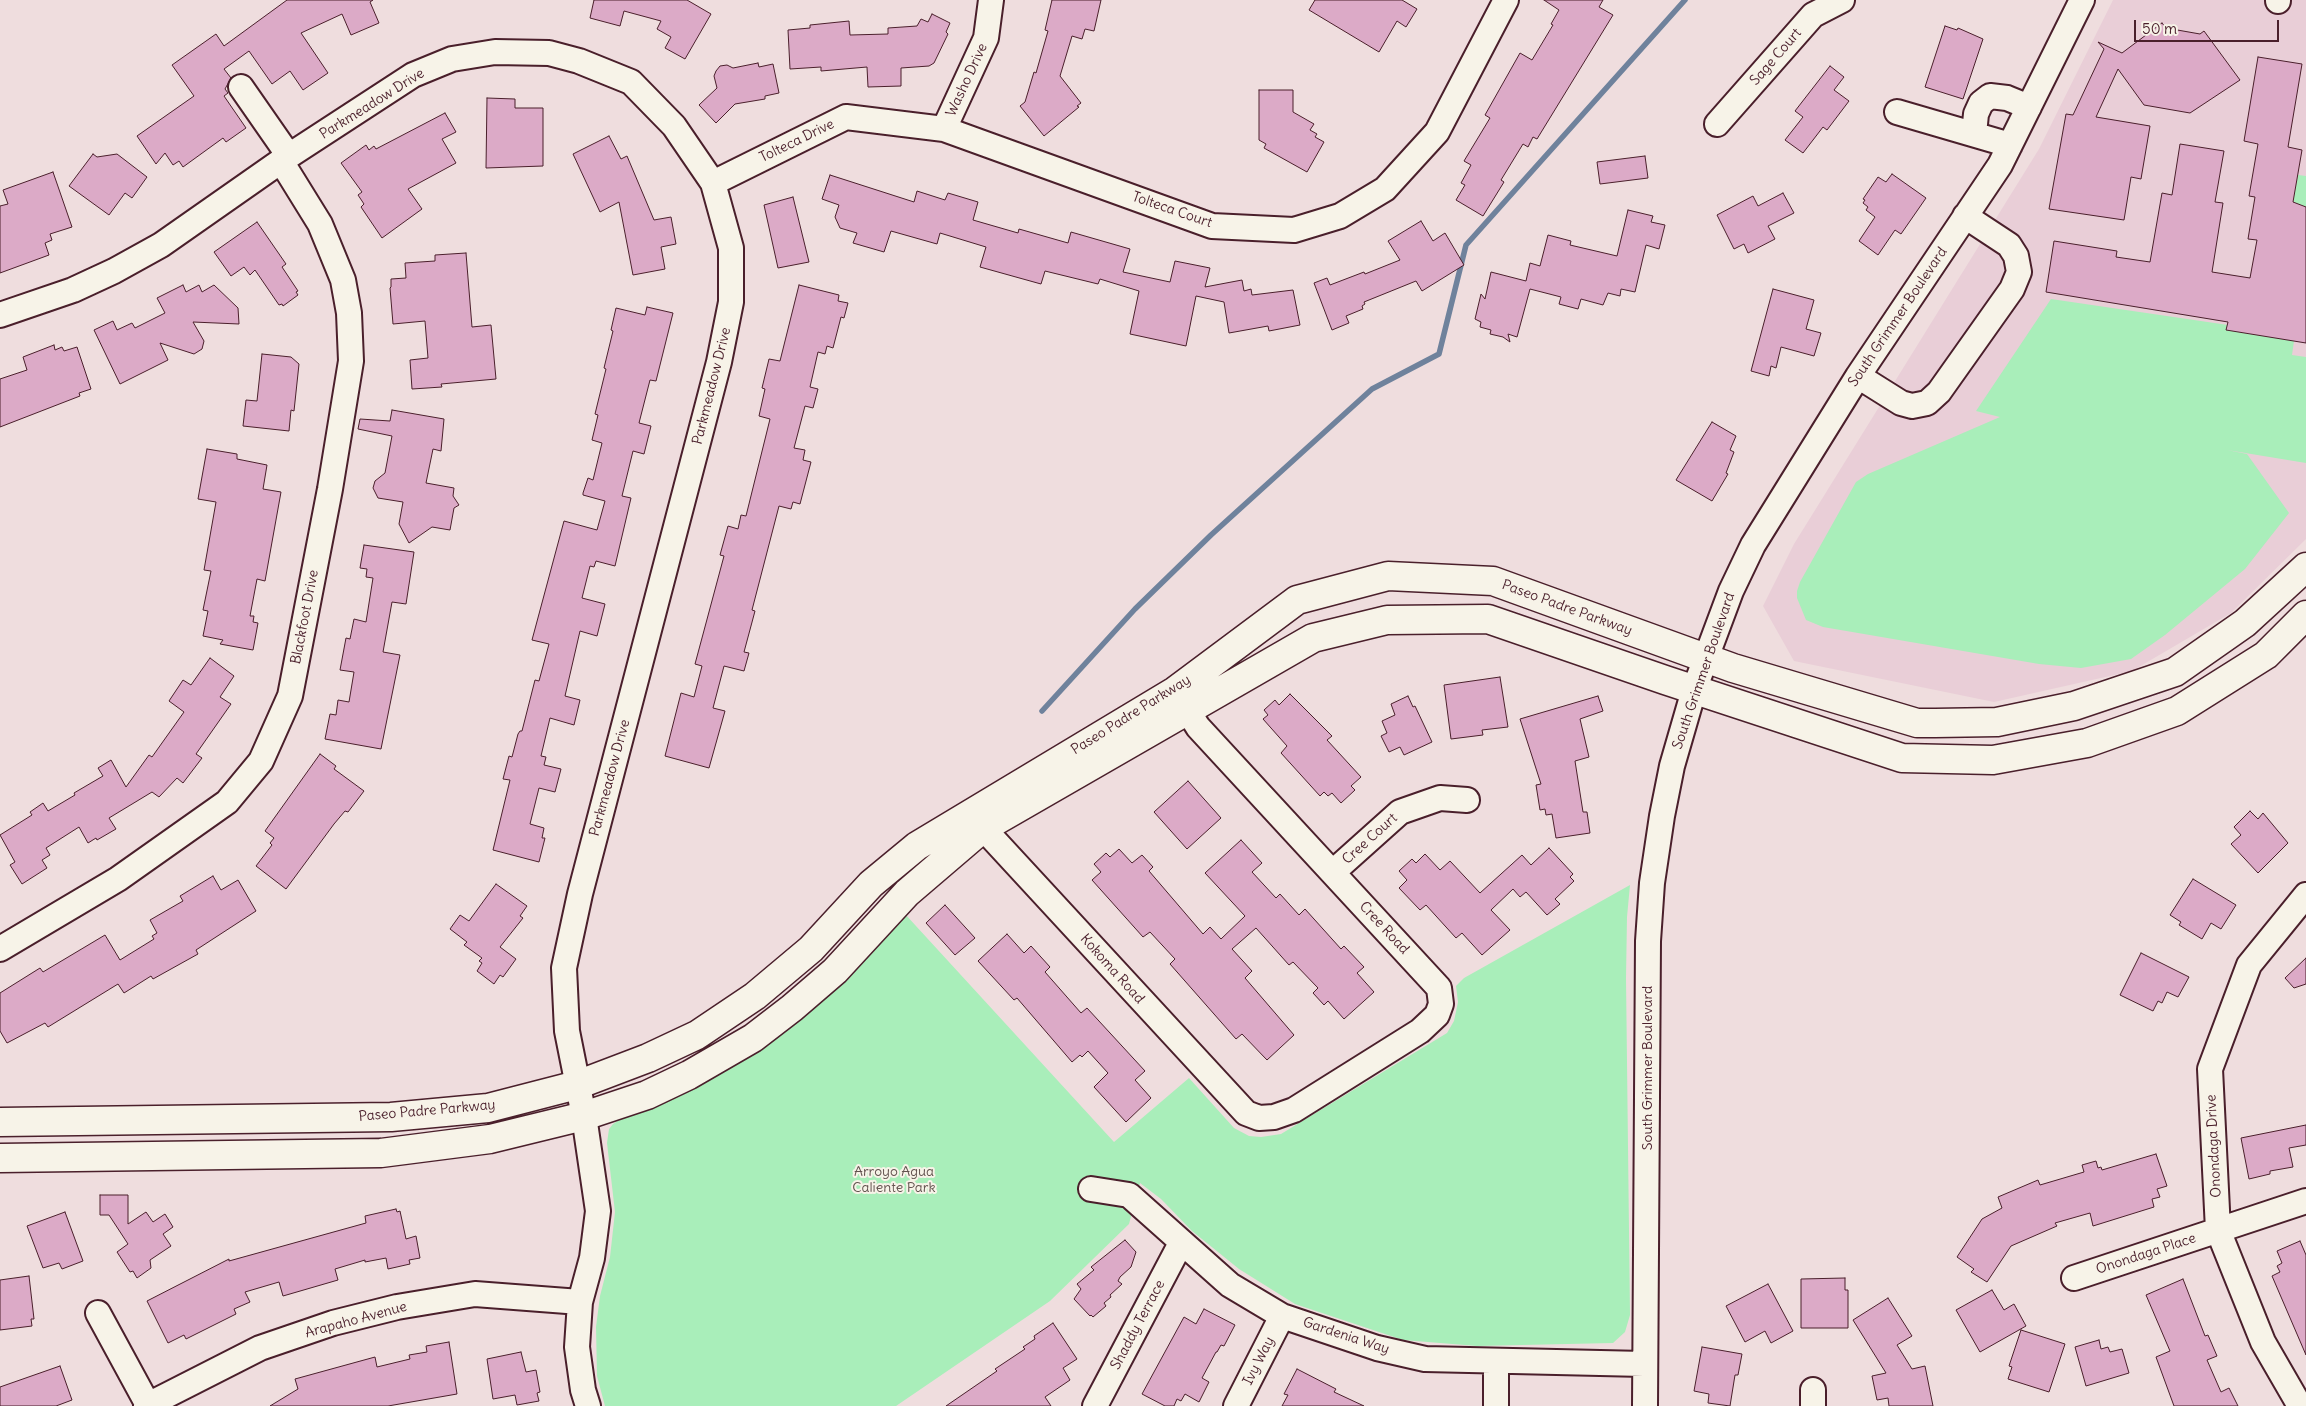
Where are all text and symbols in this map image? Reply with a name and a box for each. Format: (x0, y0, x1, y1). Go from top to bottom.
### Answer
scale bar (2136, 10, 2281, 42)
text: 50 m (2142, 19, 2177, 38)
street label: Sage Court (1747, 25, 1805, 89)
street label: Washo Drive (943, 41, 991, 119)
street label: Parkmeadow Drive (317, 65, 427, 143)
street label: Tolteca Drive (757, 116, 837, 166)
street label: Tolteca Court (1130, 188, 1214, 232)
street label: South Grimmer Boulevard (1845, 244, 1951, 390)
street label: Parkmeadow Drive (689, 326, 735, 446)
street label: Blackfoot Drive (288, 568, 322, 666)
street label: Paseo Padre Parkway (1500, 577, 1634, 639)
street label: South Grimmer Boulevard (1669, 591, 1739, 751)
street label: Paseo Padre Parkway (1068, 671, 1194, 759)
street label: Parkmeadow Drive (586, 718, 634, 838)
street label: Cree Court (1339, 810, 1401, 868)
street label: Cree Road (1355, 898, 1413, 958)
street label: Kokoma Road (1076, 931, 1148, 1007)
street label: South Grimmer Boulevard (1640, 986, 1656, 1150)
street label: Onondaga Drive (2203, 1094, 2225, 1198)
street label: Paseo Padre Parkway (358, 1097, 496, 1125)
park label: Arroyo Agua Caliente Park (852, 1164, 936, 1196)
street label: Onondaga Place (2094, 1230, 2198, 1278)
street label: Shaddy Terrace (1107, 1277, 1169, 1373)
street label: Arapaho Avenue (303, 1298, 409, 1342)
street label: Gardenia Way (1301, 1314, 1391, 1358)
street label: Ivy Way (1240, 1334, 1278, 1388)

